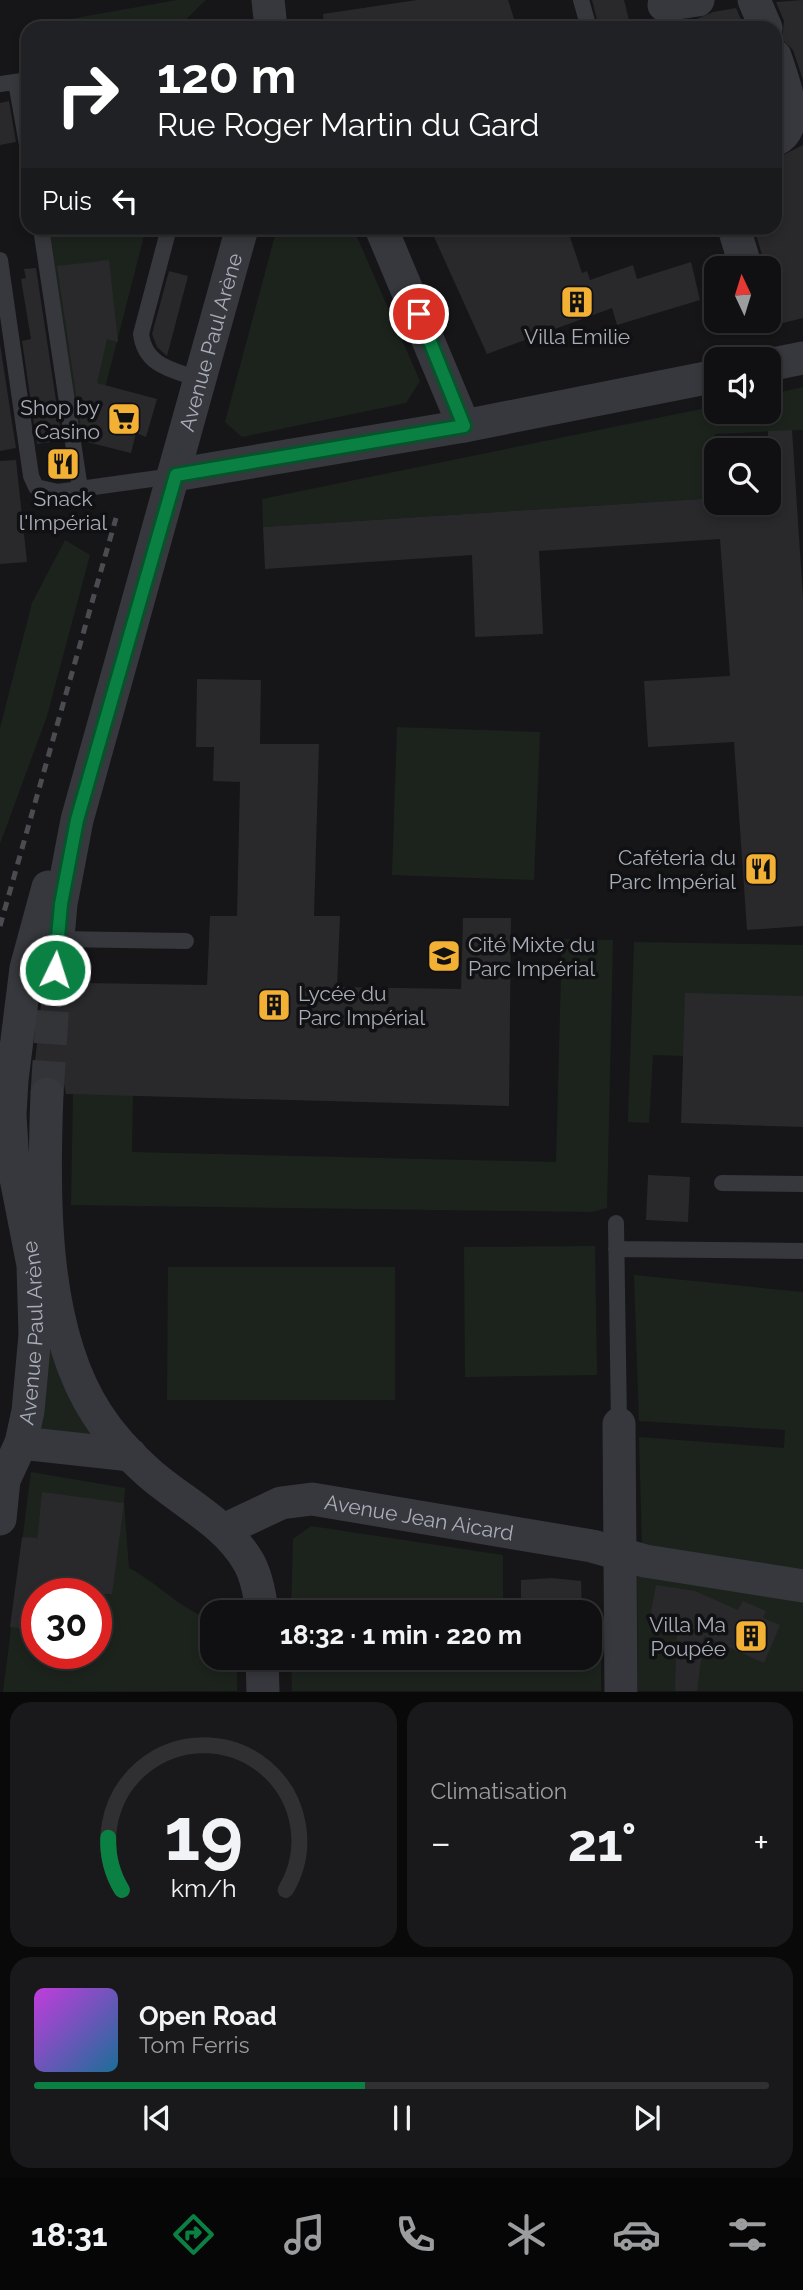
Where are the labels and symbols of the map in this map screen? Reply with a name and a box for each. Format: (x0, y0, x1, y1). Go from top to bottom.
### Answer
street label: Avenue Paul Arène (173, 250, 247, 434)
north arrow (704, 256, 780, 332)
building icon: Villa Emilie (558, 283, 596, 321)
pin (389, 284, 449, 344)
place label: Villa Emilie (524, 324, 630, 349)
place label: Shop by Casino (20, 395, 100, 444)
supermarket icon: Shop by Casino (105, 400, 143, 438)
restaurant icon: Snack l'Impérial (44, 445, 82, 483)
place label: Snack l'Impérial (19, 486, 108, 535)
place label: Caféteria du Parc Impérial (609, 845, 736, 894)
restaurant icon: Caféteria du Parc Impérial (742, 850, 780, 888)
place label: Cité Mixte du Parc Impérial (468, 932, 595, 981)
position arrow (18, 933, 92, 1007)
school or university icon: Cité Mixte du Parc Impérial (425, 937, 463, 975)
place label: Lycée du Parc Impérial (298, 981, 425, 1030)
building icon: Lycée du Parc Impérial (255, 986, 293, 1024)
street label: Avenue Paul Arène (13, 1239, 48, 1427)
street label: Avenue Jean Aicard (323, 1489, 515, 1545)
speed limit sign: 30 (21, 1578, 112, 1669)
place label: Villa Ma Poupée (649, 1612, 726, 1661)
building icon: Villa Ma Poupée (732, 1617, 770, 1655)

